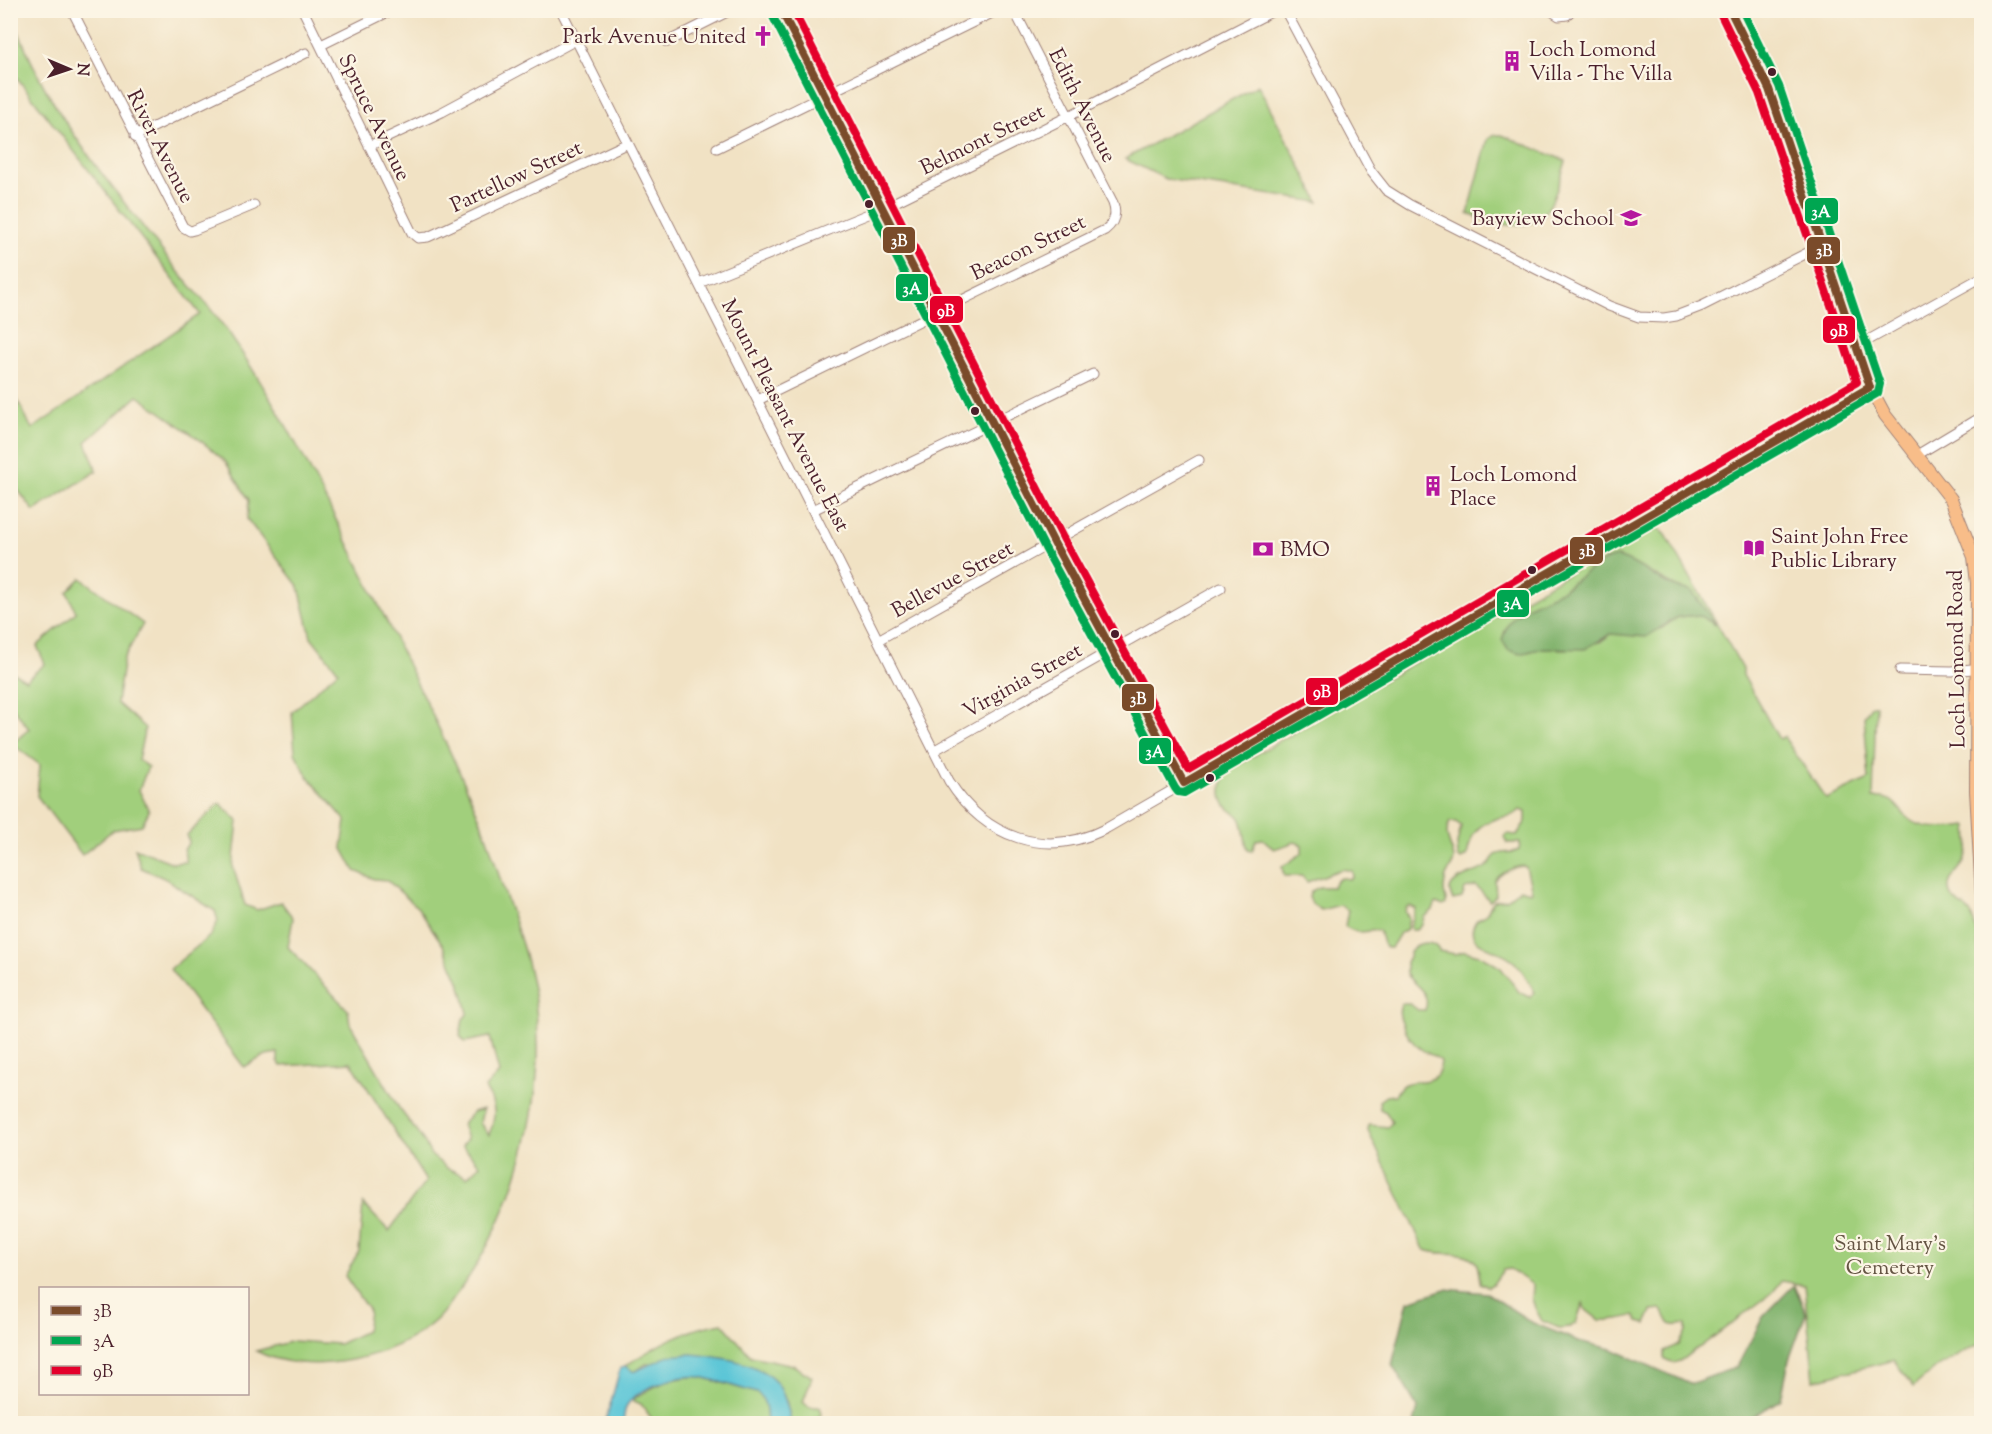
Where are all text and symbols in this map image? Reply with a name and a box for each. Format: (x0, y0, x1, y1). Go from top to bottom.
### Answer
place label: Park Avenue United (563, 23, 746, 53)
church icon: Park Avenue United (751, 24, 775, 48)
place label: Loch Lomond Villa - The Villa (1529, 36, 1673, 90)
north arrow (39, 39, 99, 99)
street label: Edith Avenue (1040, 44, 1123, 168)
street label: Spruce Avenue (329, 49, 417, 186)
building icon: Loch Lomond Villa - The Villa (1500, 49, 1524, 73)
text: N (70, 63, 93, 76)
unlabelled marker (1766, 66, 1778, 78)
street label: River Avenue (118, 85, 201, 209)
street label: Belmont Street (915, 98, 1050, 184)
street label: Partellow Street (446, 134, 588, 222)
line badge: 3A (1804, 197, 1839, 225)
unlabelled marker (863, 198, 875, 210)
text: 3A (1811, 202, 1831, 225)
place label: Bayview School (1472, 205, 1614, 235)
school or university icon: Bayview School (1619, 206, 1643, 230)
street label: Beacon Street (966, 208, 1091, 290)
line badge: 3B (882, 226, 916, 254)
text: 3B (891, 231, 907, 254)
line badge: 3B (1806, 236, 1841, 265)
text: 3B (1816, 241, 1832, 264)
line badge: 3A (895, 273, 929, 302)
text: 3A (902, 279, 922, 302)
street label: Mount Pleasant Avenue East (712, 294, 856, 537)
line badge: 9B (929, 295, 964, 324)
text: 9B (937, 301, 955, 324)
line badge: 9B (1822, 315, 1856, 344)
text: 9B (1830, 321, 1848, 344)
unlabelled marker (969, 405, 981, 417)
place label: Loch Lomond Place (1450, 461, 1577, 515)
building icon: Loch Lomond Place (1421, 474, 1445, 498)
place label: Saint John Free Public Library (1771, 523, 1908, 577)
street label: Bellevue Street (886, 535, 1019, 627)
place label: BMO (1280, 536, 1330, 566)
line badge: 3B (1569, 536, 1604, 565)
library icon: Saint John Free Public Library (1742, 536, 1766, 560)
bank icon: BMO (1251, 537, 1275, 561)
text: 3B (1579, 541, 1595, 564)
unlabelled marker (1526, 564, 1538, 576)
street label: Loch Lomond Road (1941, 569, 1975, 749)
line badge: 3A (1496, 589, 1530, 618)
text: 3A (1503, 594, 1523, 617)
unlabelled marker (1109, 628, 1121, 640)
street label: Virginia Street (958, 637, 1088, 727)
line badge: 9B (1305, 677, 1339, 706)
text: 9B (1313, 682, 1331, 705)
line badge: 3B (1121, 683, 1155, 712)
text: 3B (1130, 689, 1146, 712)
line badge: 3A (1138, 737, 1172, 765)
text: 3A (1145, 742, 1165, 765)
unlabelled marker (1204, 772, 1216, 784)
park label: Saint Mary's Cemetery (1834, 1230, 1946, 1284)
legend (39, 1287, 249, 1395)
text: 3B (93, 1300, 112, 1326)
text: 3A (93, 1330, 115, 1356)
text: 9B (93, 1360, 113, 1386)

